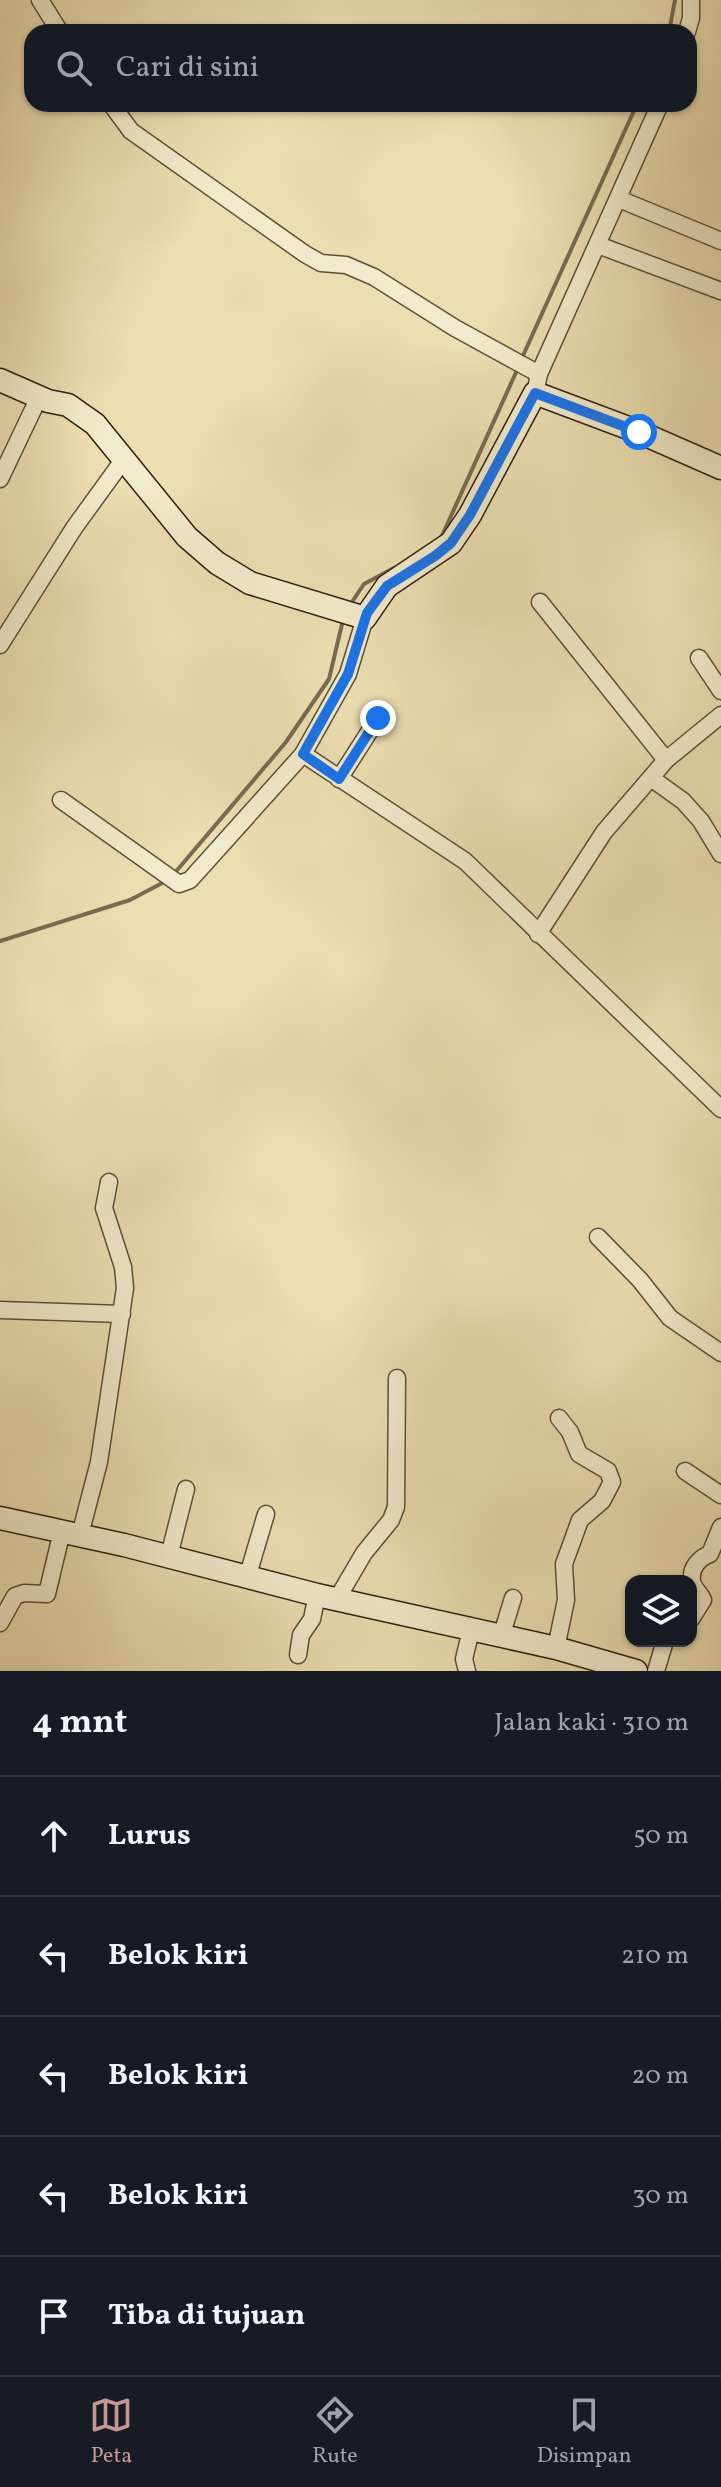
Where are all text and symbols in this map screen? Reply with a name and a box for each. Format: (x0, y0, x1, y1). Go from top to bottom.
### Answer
search box (24, 24, 697, 112)
icon: search (52, 46, 96, 90)
text: Cari di sini (116, 47, 259, 89)
route start (621, 414, 657, 450)
route end (360, 700, 396, 736)
map controls (625, 1575, 697, 1647)
button: layers (625, 1575, 697, 1647)
text: 4 mnt (32, 1700, 127, 1747)
text: Jalan kaki · 310 m (494, 1705, 689, 1741)
icon: ahead (32, 1814, 76, 1858)
text: Lurus (108, 1815, 191, 1857)
text: 50 m (633, 1818, 689, 1854)
icon: left (32, 1934, 76, 1978)
text: Belok kiri (108, 1935, 248, 1977)
text: 210 m (621, 1938, 689, 1974)
icon: left (32, 2054, 76, 2098)
text: Belok kiri (108, 2055, 248, 2097)
text: 20 m (631, 2058, 689, 2094)
icon: left (32, 2174, 76, 2218)
text: Belok kiri (108, 2175, 248, 2217)
text: 30 m (632, 2178, 689, 2214)
icon: arrive (32, 2294, 76, 2338)
text: Tiba di tujuan (108, 2295, 305, 2337)
tab: Peta (89, 2393, 133, 2472)
tab: Rute (312, 2393, 358, 2472)
tab: Disimpan (537, 2393, 632, 2472)

